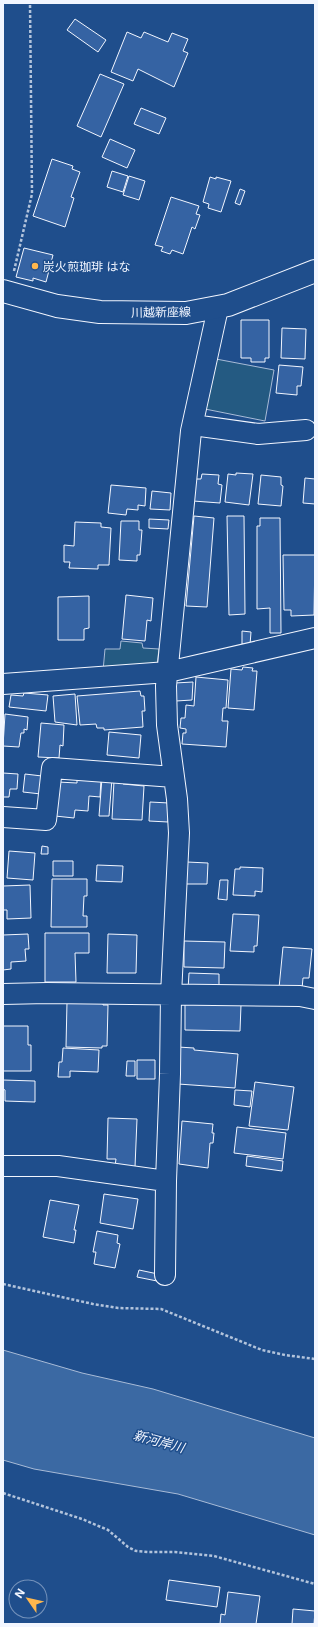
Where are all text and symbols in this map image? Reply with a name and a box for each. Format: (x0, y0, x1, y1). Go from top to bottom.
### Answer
place label: 炭火煎珈琲 はな (43, 259, 130, 274)
marker: 炭火煎珈琲 はな (30, 261, 40, 271)
street label: 川越新座線 (131, 304, 191, 320)
water label: 新河岸川 (132, 1427, 188, 1456)
north arrow (8, 1579, 48, 1619)
text: N (12, 1586, 28, 1601)

